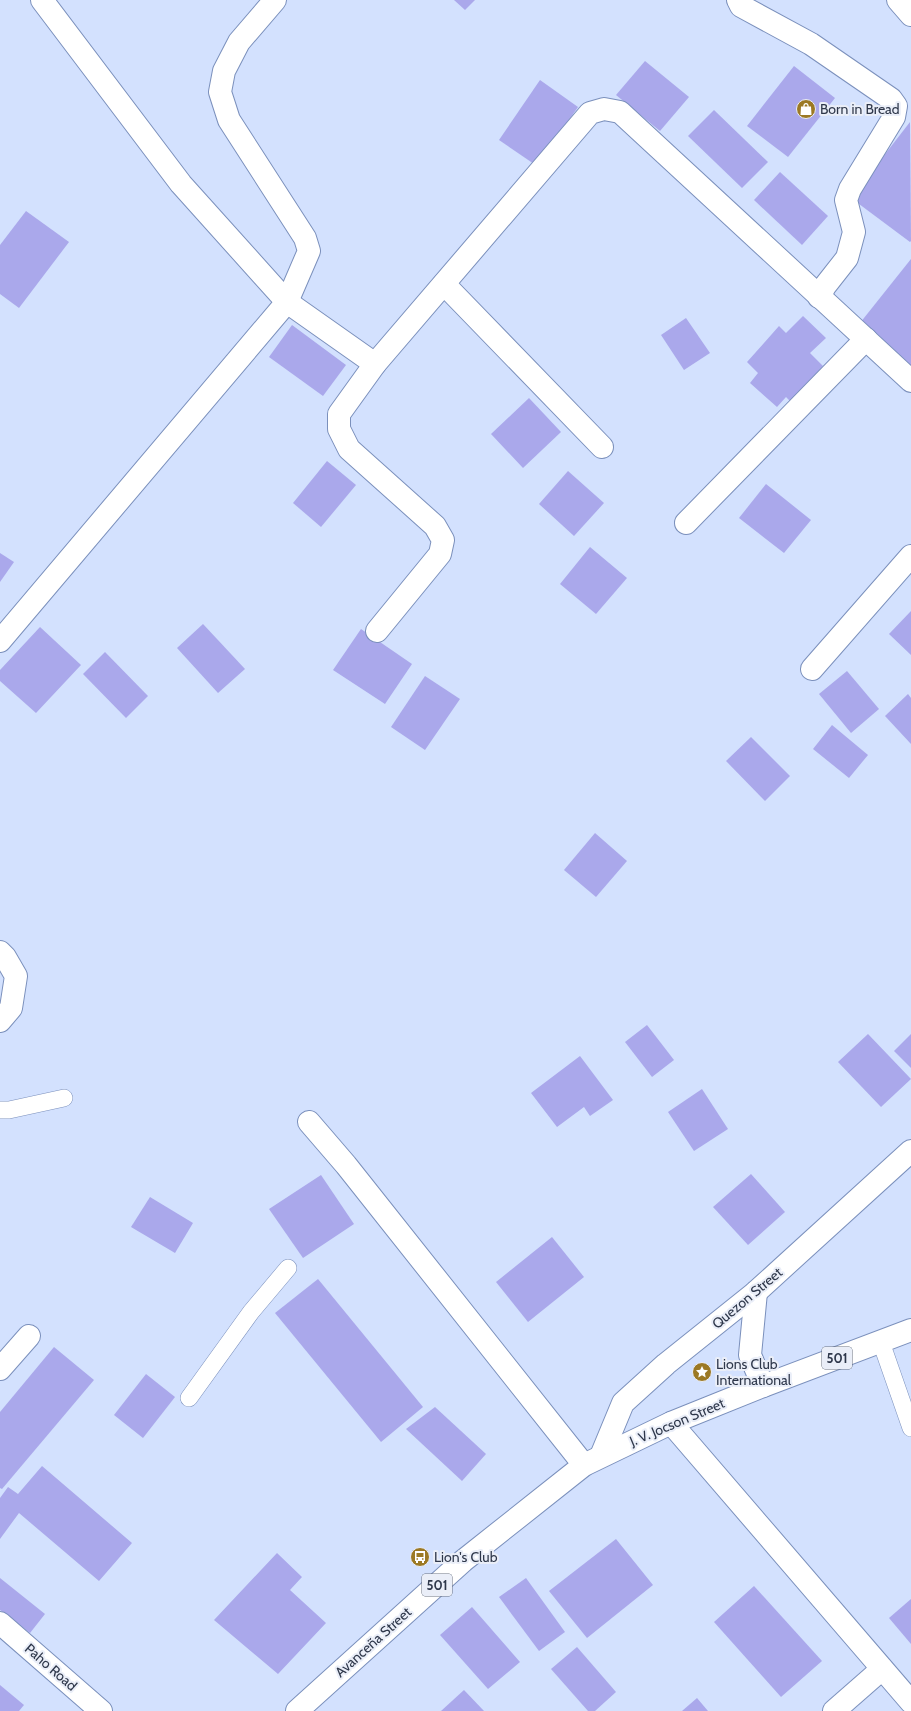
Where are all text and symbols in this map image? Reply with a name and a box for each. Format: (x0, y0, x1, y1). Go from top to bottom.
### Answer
shop icon: Born in Bread (795, 98, 817, 120)
place label: Born in Bread (820, 100, 900, 118)
street label: Quezon Street (708, 1263, 786, 1333)
road number: 501 (822, 1347, 852, 1369)
place label: Lions Club International (716, 1355, 792, 1389)
place icon: Lions Club International (691, 1361, 713, 1383)
street label: J. V. Jocson Street (626, 1394, 727, 1451)
bus stop icon: Lion's Club (409, 1546, 431, 1568)
place label: Lion's Club (434, 1548, 498, 1566)
road number: 501 (422, 1574, 452, 1596)
street label: Avanceña Street (331, 1603, 415, 1681)
street label: Paho Road (21, 1639, 81, 1695)

